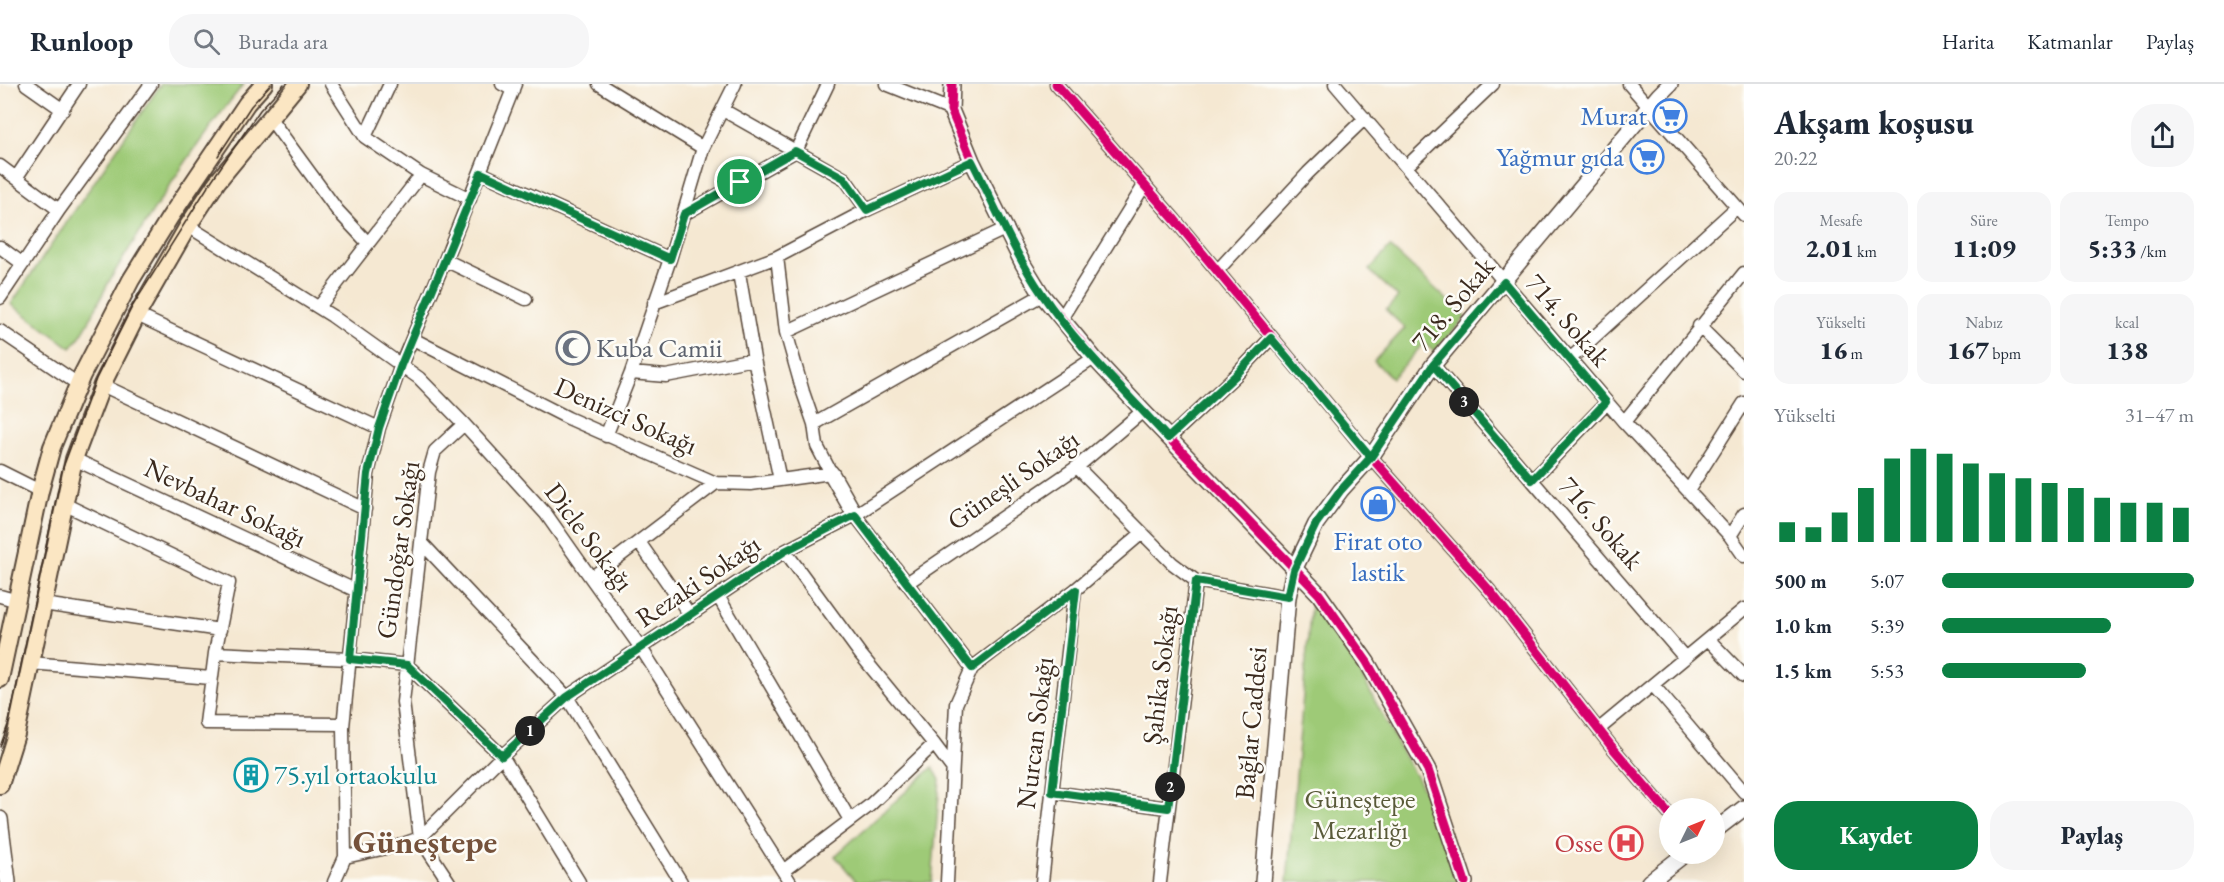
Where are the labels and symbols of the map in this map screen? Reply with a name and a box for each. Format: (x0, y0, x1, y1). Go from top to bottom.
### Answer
place label: Murat (1580, 98, 1648, 133)
supermarket icon: Murat (1652, 98, 1688, 134)
place label: Yağmur gıda (1496, 139, 1624, 174)
supermarket icon: Yağmur gıda (1629, 139, 1665, 175)
pin (714, 156, 765, 207)
street label: 718. Sokak (1403, 249, 1502, 358)
street label: 714. Sokak (1518, 266, 1619, 374)
mosque icon: Kuba Camii (555, 330, 591, 366)
place label: Kuba Camii (596, 330, 723, 365)
street label: Denizci Sokağı (550, 369, 703, 463)
pin: 3 (1449, 387, 1479, 417)
street label: Güneşli Sokağı (940, 421, 1086, 538)
street label: Nevbahar Sokağı (139, 450, 312, 555)
street label: Gündoğar Sokağı (368, 458, 427, 641)
street label: 716. Sokak (1551, 469, 1652, 577)
street label: Dicle Sokağı (537, 475, 642, 599)
shop icon: Firat oto lastik (1360, 486, 1396, 522)
place label: Firat oto lastik (1333, 523, 1423, 589)
street label: Rezaki Sokağı (629, 526, 767, 635)
street label: Şahika Sokağı (1134, 603, 1185, 747)
street label: Bağlar Caddesi (1226, 645, 1275, 801)
street label: Nurcan Sokağı (1008, 655, 1061, 811)
pin: 1 (515, 716, 545, 746)
building icon: 75.yıl ortaokulu (233, 757, 269, 793)
place label: 75.yıl ortaokulu (274, 757, 437, 792)
pin: 2 (1155, 772, 1185, 802)
park label: Güneştepe Mezarlığı (1305, 781, 1415, 847)
north arrow (1659, 798, 1725, 864)
district label: Güneştepe (353, 820, 497, 863)
place label: Osse (1554, 825, 1603, 860)
hospital icon: Osse (1608, 825, 1644, 861)

